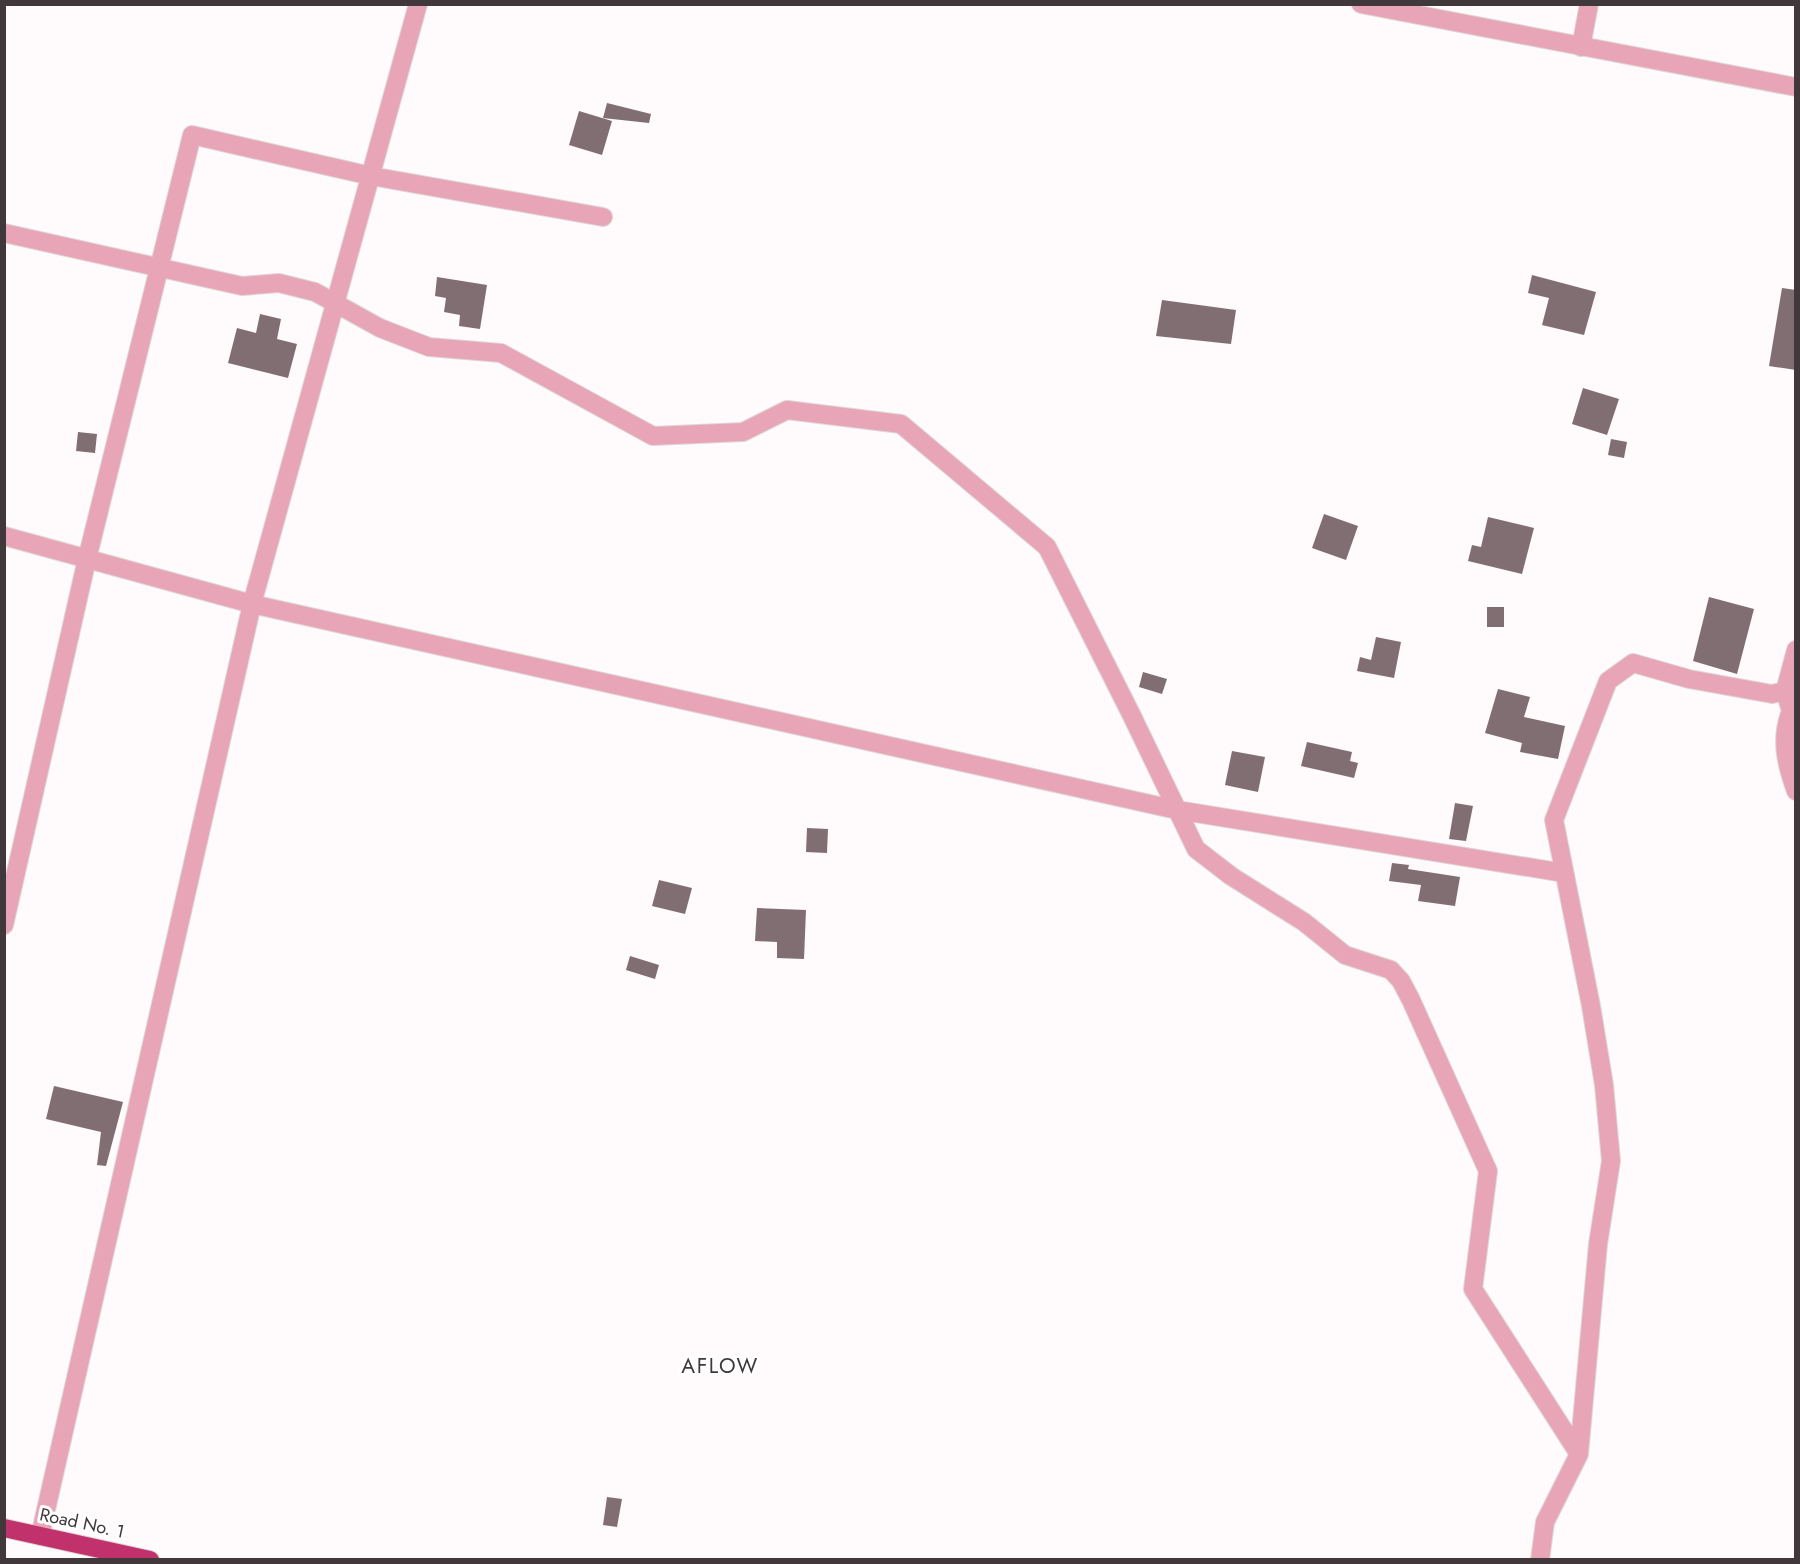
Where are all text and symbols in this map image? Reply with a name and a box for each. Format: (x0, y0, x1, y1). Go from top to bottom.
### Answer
district label: AFLOW (681, 1351, 759, 1381)
street label: Road No. 1 (37, 1501, 127, 1545)

